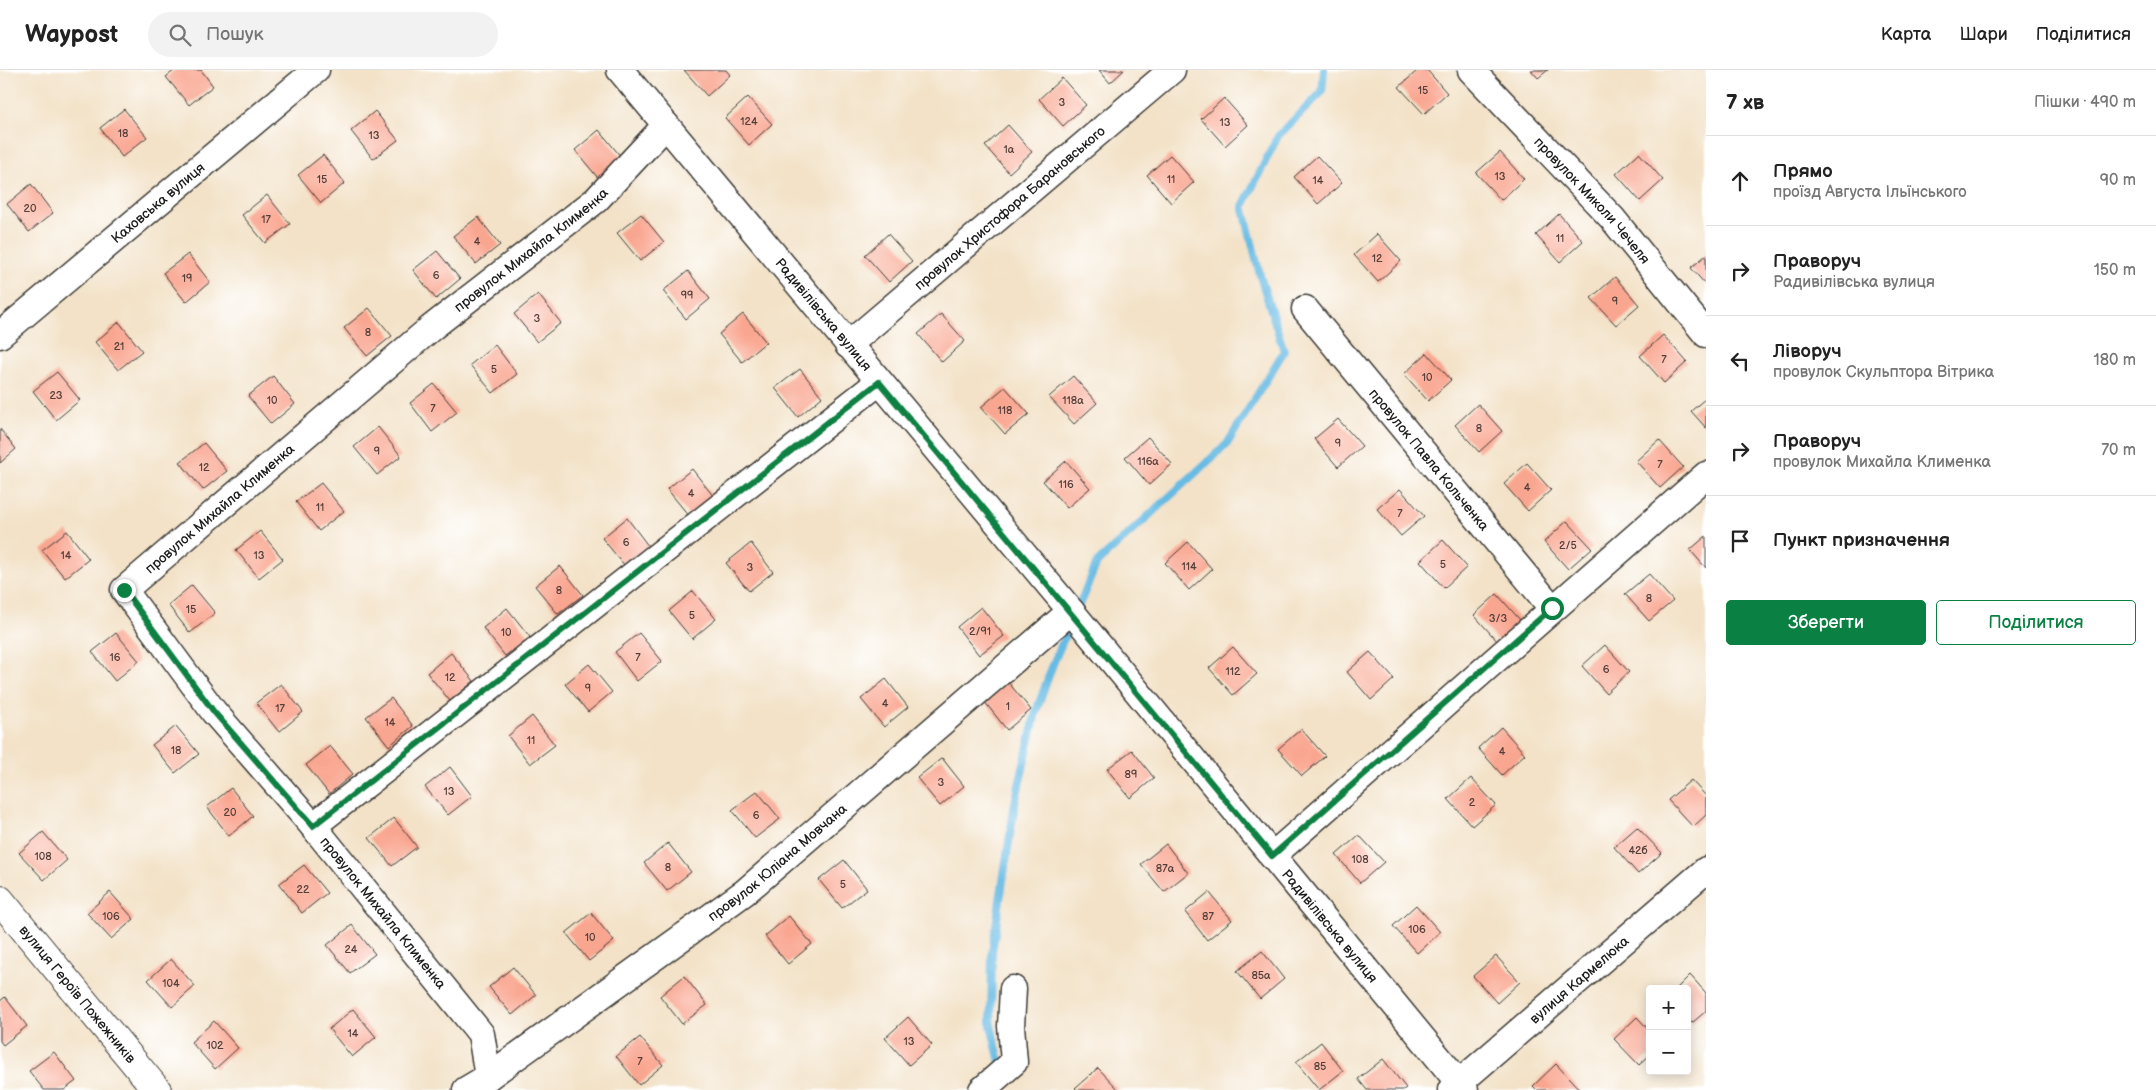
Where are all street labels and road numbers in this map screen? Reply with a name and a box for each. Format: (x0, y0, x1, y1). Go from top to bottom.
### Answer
street label: провулок Христофора Барановського (911, 122, 1108, 293)
street label: провулок Миколи Чечеля (1531, 133, 1654, 267)
street label: Каховська вулиця (108, 158, 208, 247)
street label: провулок Михайла Клименка (451, 184, 612, 315)
street label: Радивілівська вулиця (772, 254, 876, 374)
street label: провулок Павла Кольченка (1366, 385, 1493, 534)
street label: провулок Михайла Клименка (141, 440, 298, 577)
street label: провулок Юліана Мовчана (704, 799, 851, 924)
street label: провулок Михайла Клименка (316, 834, 450, 993)
street label: Радивілівська вулиця (1278, 866, 1382, 986)
street label: вулиця Героїв Пожежників (16, 922, 140, 1067)
street label: вулиця Кармелюка (1526, 932, 1633, 1027)

